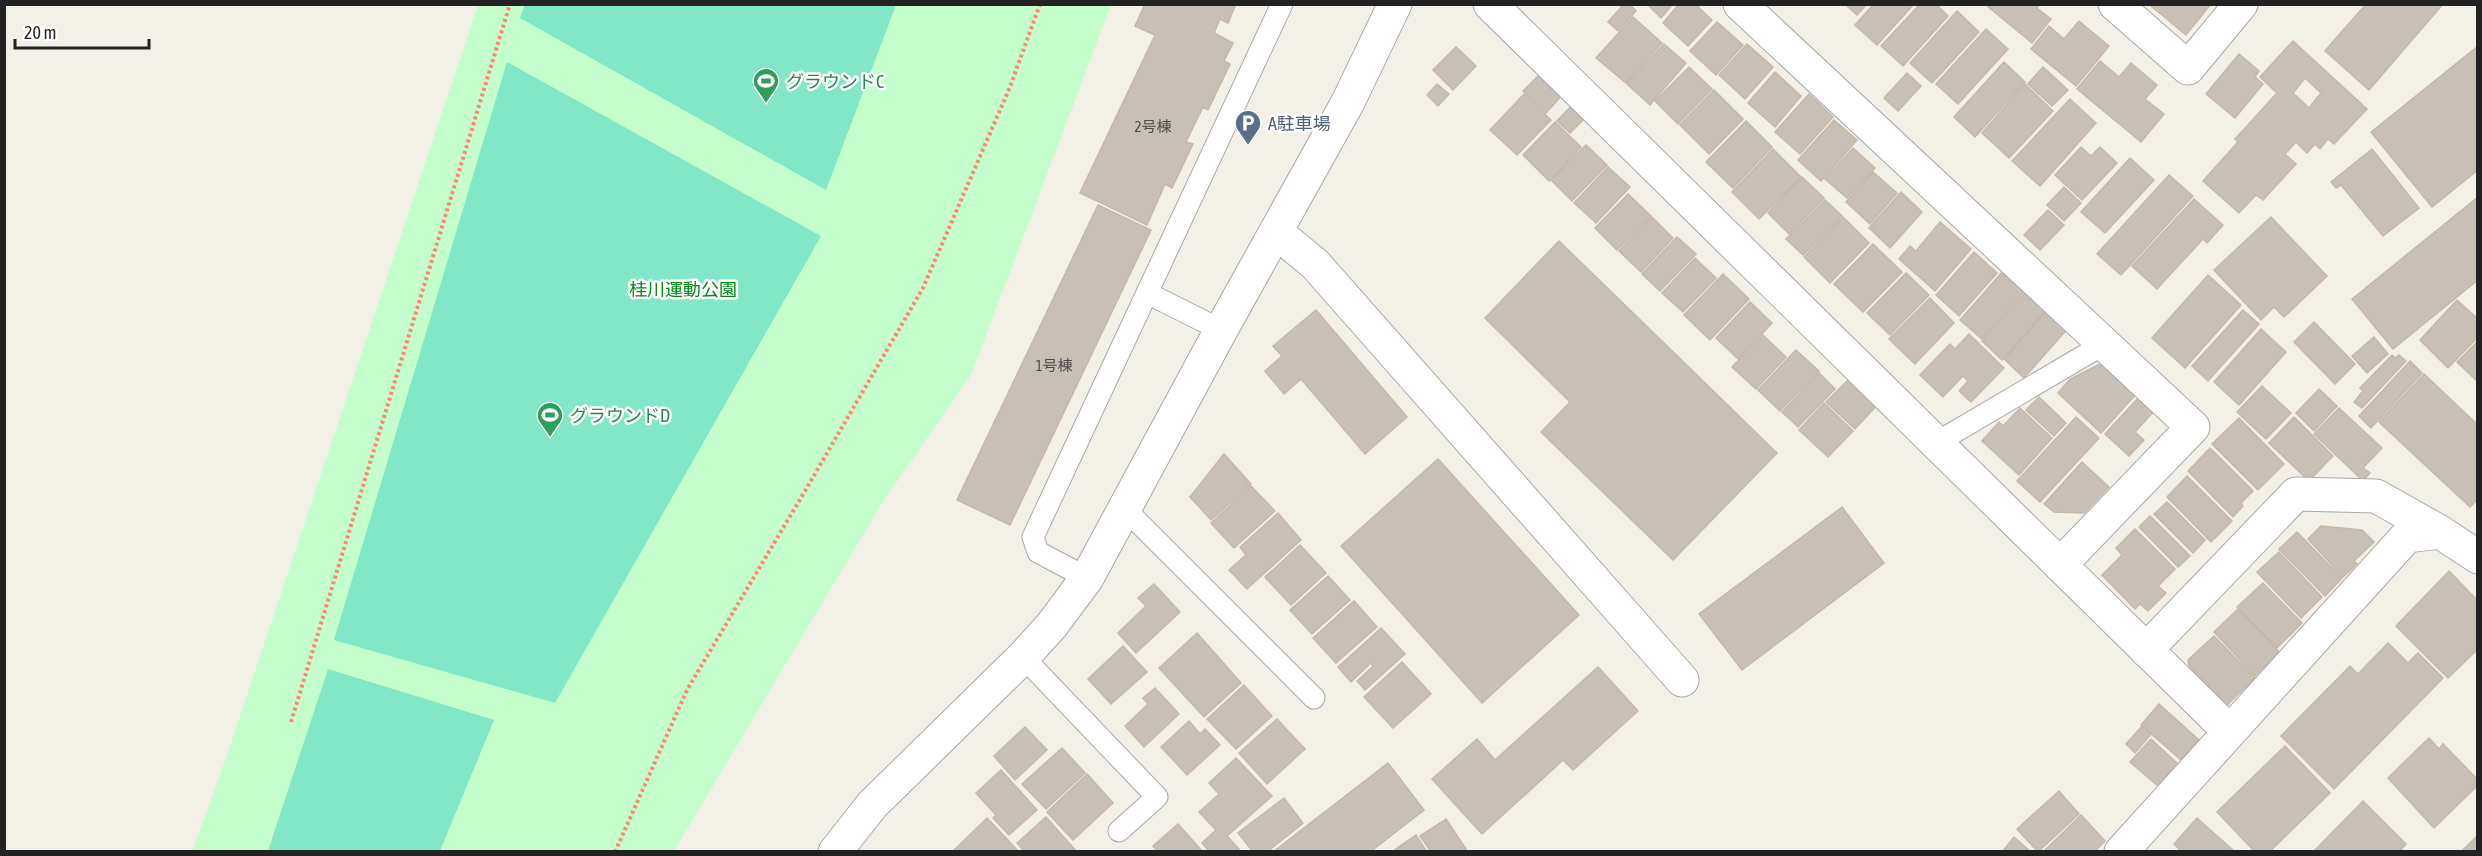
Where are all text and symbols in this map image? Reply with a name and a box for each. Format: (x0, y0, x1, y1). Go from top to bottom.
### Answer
scale bar (15, 12, 148, 50)
text: 20 m (24, 22, 56, 43)
sports icon: グラウンドC (751, 66, 781, 104)
place label: グラウンドC (786, 71, 884, 92)
parking icon: A駐車場 (1233, 108, 1263, 146)
place label: A駐車場 (1268, 113, 1331, 134)
house number: 2号棟 (1134, 118, 1172, 135)
park label: 桂川運動公園 (629, 279, 737, 300)
house number: 1号棟 (1035, 357, 1073, 374)
sports icon: グラウンドD (535, 400, 565, 438)
place label: グラウンドD (570, 405, 670, 426)

